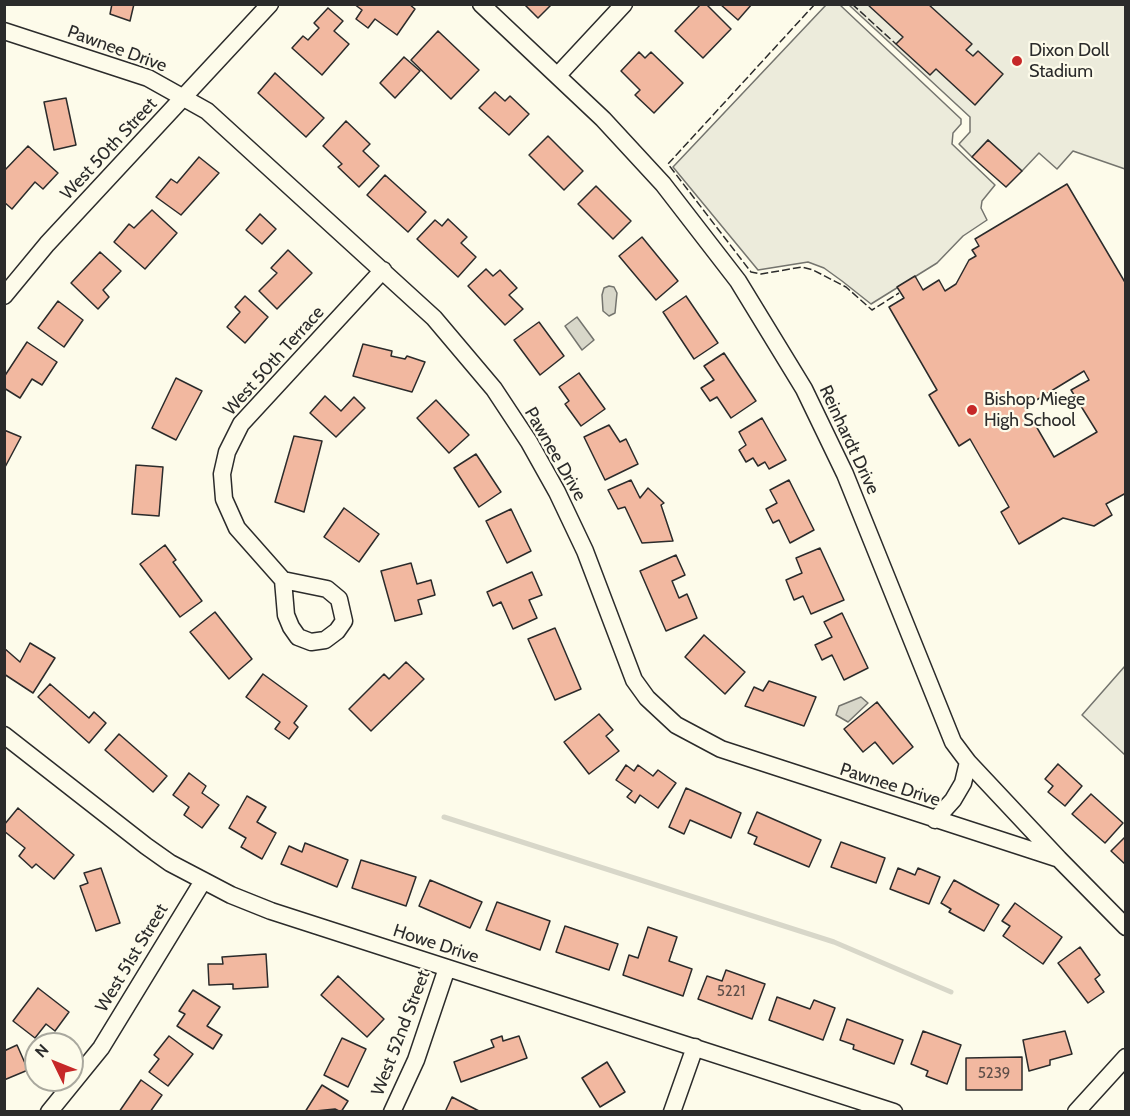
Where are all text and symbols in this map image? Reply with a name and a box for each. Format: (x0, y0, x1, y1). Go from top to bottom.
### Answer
street label: Pawnee Drive (64, 21, 170, 77)
place label: Dixon Doll Stadium (1029, 40, 1109, 82)
marker: Dixon Doll Stadium (1010, 54, 1024, 68)
street label: West 50th Street (56, 94, 162, 204)
street label: West 50th Terrace (219, 302, 329, 420)
street label: Reinhardt Drive (814, 382, 884, 498)
place label: Bishop Miege High School (984, 389, 1085, 432)
street label: Pawnee Drive (520, 403, 590, 505)
marker: Bishop Miege High School (965, 403, 979, 417)
street label: Pawnee Drive (837, 759, 943, 811)
street label: West 51st Street (91, 900, 173, 1016)
street label: Howe Drive (390, 920, 482, 968)
street label: West 52nd Street (367, 967, 435, 1099)
house number: 5221 (717, 983, 745, 1001)
north arrow (24, 1032, 84, 1092)
text: N (31, 1040, 53, 1061)
house number: 5239 (978, 1065, 1010, 1083)

